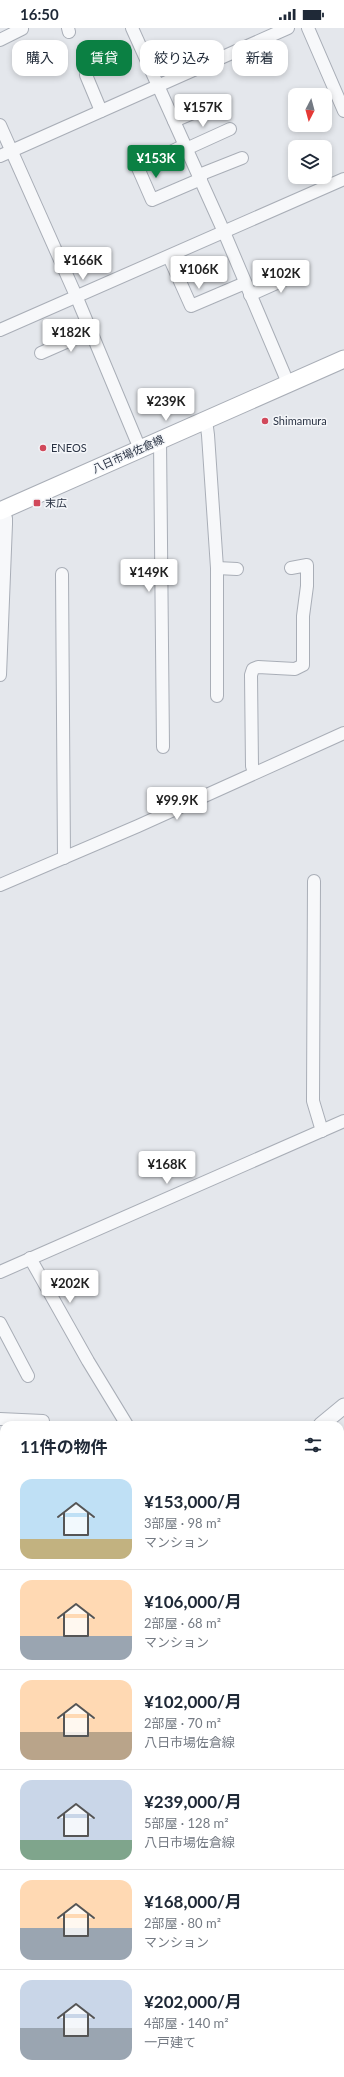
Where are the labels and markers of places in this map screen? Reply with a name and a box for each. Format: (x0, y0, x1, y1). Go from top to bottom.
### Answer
pin: ¥157K (175, 94, 231, 128)
pin: ¥153K (128, 145, 184, 179)
pin: ¥166K (55, 247, 111, 281)
pin: ¥106K (171, 256, 227, 290)
pin: ¥102K (253, 260, 309, 294)
pin: ¥182K (43, 319, 99, 353)
pin: ¥239K (138, 388, 194, 422)
place label: Shimamura (273, 414, 327, 427)
marker: Shimamura (260, 416, 270, 426)
place label: ENEOS (51, 441, 87, 454)
marker: ENEOS (38, 443, 48, 453)
place label: 末広 (45, 496, 67, 509)
marker: 末広 (32, 498, 42, 508)
pin: ¥149K (121, 559, 177, 593)
pin: ¥99.9K (144, 787, 210, 821)
pin: ¥168K (139, 1151, 195, 1185)
pin: ¥202K (42, 1270, 98, 1304)

